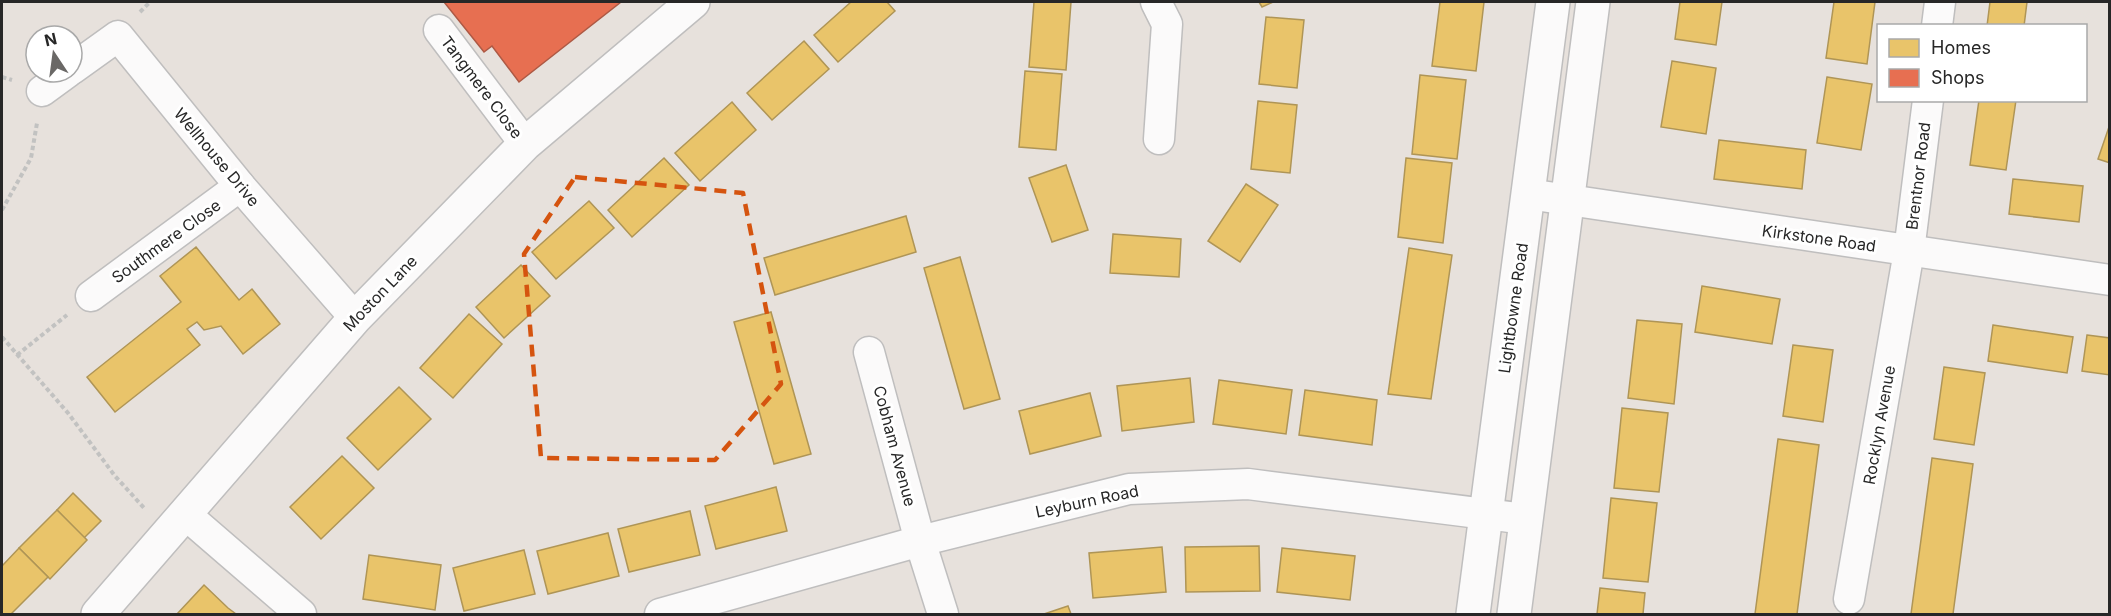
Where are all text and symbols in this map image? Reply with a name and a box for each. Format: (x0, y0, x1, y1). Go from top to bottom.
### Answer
north arrow (24, 24, 84, 84)
legend (1877, 24, 2087, 102)
text: N (42, 28, 59, 51)
street label: Tangmere Close (437, 32, 527, 142)
text: Homes (1931, 37, 1991, 58)
text: Shops (1931, 67, 1985, 88)
street label: Wellhouse Drive (170, 104, 264, 210)
street label: Brentnor Road (1901, 121, 1935, 231)
street label: Southmere Close (108, 195, 224, 287)
street label: Kirkstone Road (1761, 220, 1877, 256)
street label: Lightbowne Road (1494, 241, 1532, 375)
street label: Moston Lane (339, 251, 421, 335)
street label: Rocklyn Avenue (1859, 364, 1899, 486)
street label: Cobham Avenue (869, 383, 921, 509)
street label: Leyburn Road (1033, 480, 1141, 522)

